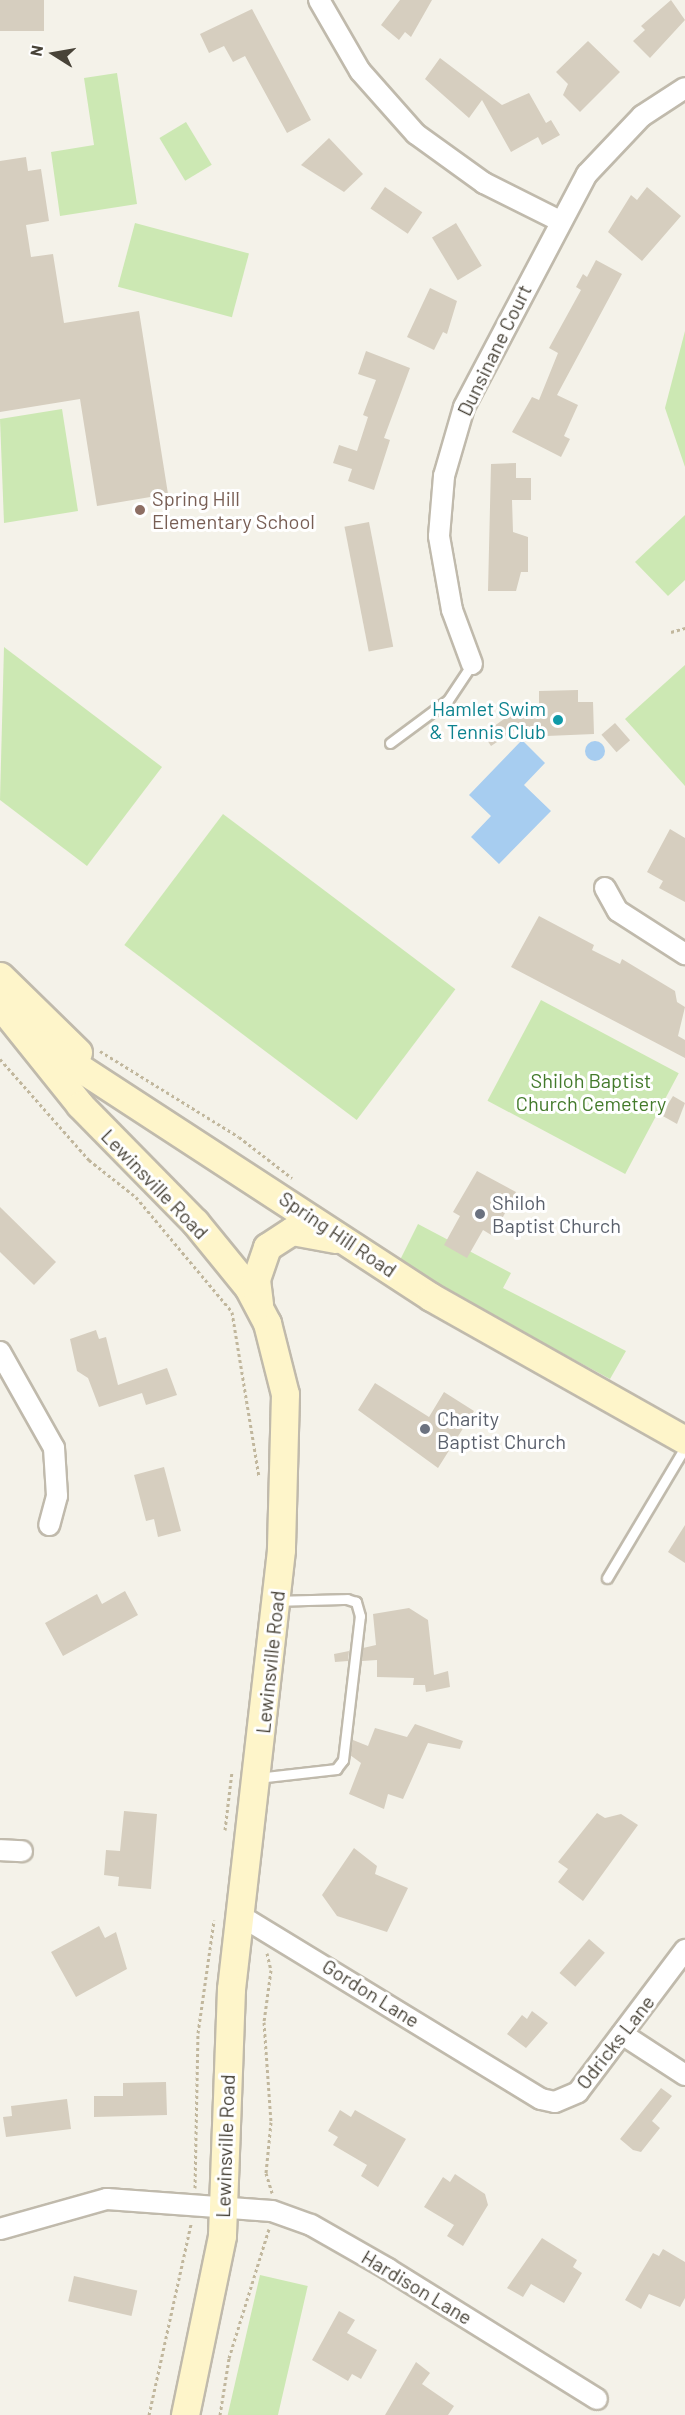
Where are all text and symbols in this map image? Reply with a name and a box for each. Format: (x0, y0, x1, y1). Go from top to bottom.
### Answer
north arrow (24, 24, 84, 84)
text: N (25, 43, 46, 58)
street label: Dunsinane Court (452, 280, 536, 420)
place label: Spring Hill Elementary School (152, 486, 315, 533)
marker: Spring Hill Elementary School (133, 503, 147, 517)
place label: Hamlet Swim & Tennis Club (430, 696, 546, 743)
marker: Hamlet Swim & Tennis Club (551, 713, 565, 727)
park label: Shiloh Baptist Church Cemetery (516, 1069, 666, 1116)
street label: Lewinsville Road (96, 1124, 214, 1244)
street label: Spring Hill Road (275, 1186, 401, 1282)
place label: Shiloh Baptist Church (492, 1190, 621, 1237)
marker: Shiloh Baptist Church (473, 1207, 487, 1221)
place label: Charity Baptist Church (437, 1406, 566, 1453)
marker: Charity Baptist Church (418, 1422, 432, 1436)
street label: Lewinsville Road (251, 1589, 289, 1735)
street label: Gordon Lane (318, 1954, 424, 2032)
street label: Odricks Lane (571, 1990, 659, 2094)
street label: Lewinsville Road (210, 2074, 240, 2218)
street label: Hardison Lane (357, 2245, 477, 2329)

